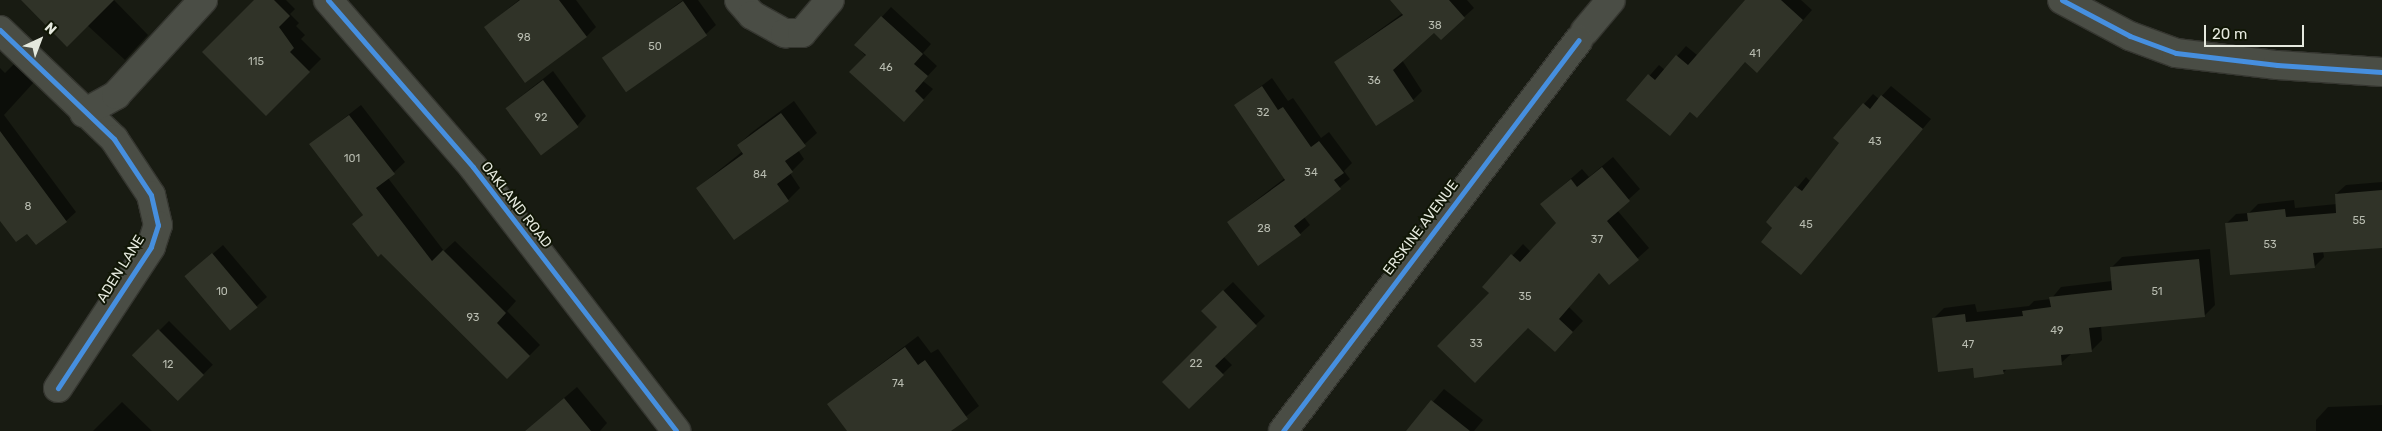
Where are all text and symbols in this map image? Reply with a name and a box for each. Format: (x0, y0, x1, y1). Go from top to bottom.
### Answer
north arrow (15, 15, 65, 65)
scale bar (2207, 15, 2307, 47)
text: N (41, 19, 60, 38)
house number: 38 (1428, 19, 1442, 33)
text: 20 m (2212, 25, 2247, 43)
house number: 98 (517, 31, 531, 45)
house number: 50 (648, 40, 662, 54)
house number: 41 (1749, 47, 1761, 61)
house number: 115 (248, 55, 264, 69)
house number: 46 (879, 61, 893, 75)
house number: 36 (1367, 74, 1381, 88)
house number: 32 (1256, 106, 1270, 120)
house number: 92 (535, 111, 547, 125)
house number: 43 (1868, 135, 1882, 149)
house number: 101 (344, 152, 360, 166)
street label: OAKLAND ROAD (477, 159, 555, 251)
house number: 34 (1304, 166, 1318, 180)
house number: 84 (753, 168, 767, 182)
street label: ERSKINE AVENUE (1380, 177, 1462, 279)
house number: 8 (25, 200, 31, 214)
house number: 55 (2352, 214, 2366, 228)
house number: 45 (1799, 218, 1813, 232)
house number: 28 (1257, 222, 1271, 236)
street label: ADEN LANE (94, 232, 148, 306)
house number: 37 (1591, 233, 1603, 247)
house number: 53 (2263, 238, 2277, 252)
house number: 10 (216, 285, 228, 299)
house number: 51 (2151, 285, 2163, 299)
house number: 35 (1518, 290, 1532, 304)
house number: 93 (467, 311, 479, 325)
house number: 49 (2050, 324, 2064, 338)
house number: 33 (1469, 337, 1483, 351)
house number: 47 (1962, 338, 1974, 352)
house number: 22 (1190, 357, 1202, 371)
house number: 12 (162, 358, 174, 372)
house number: 74 (892, 377, 904, 391)

